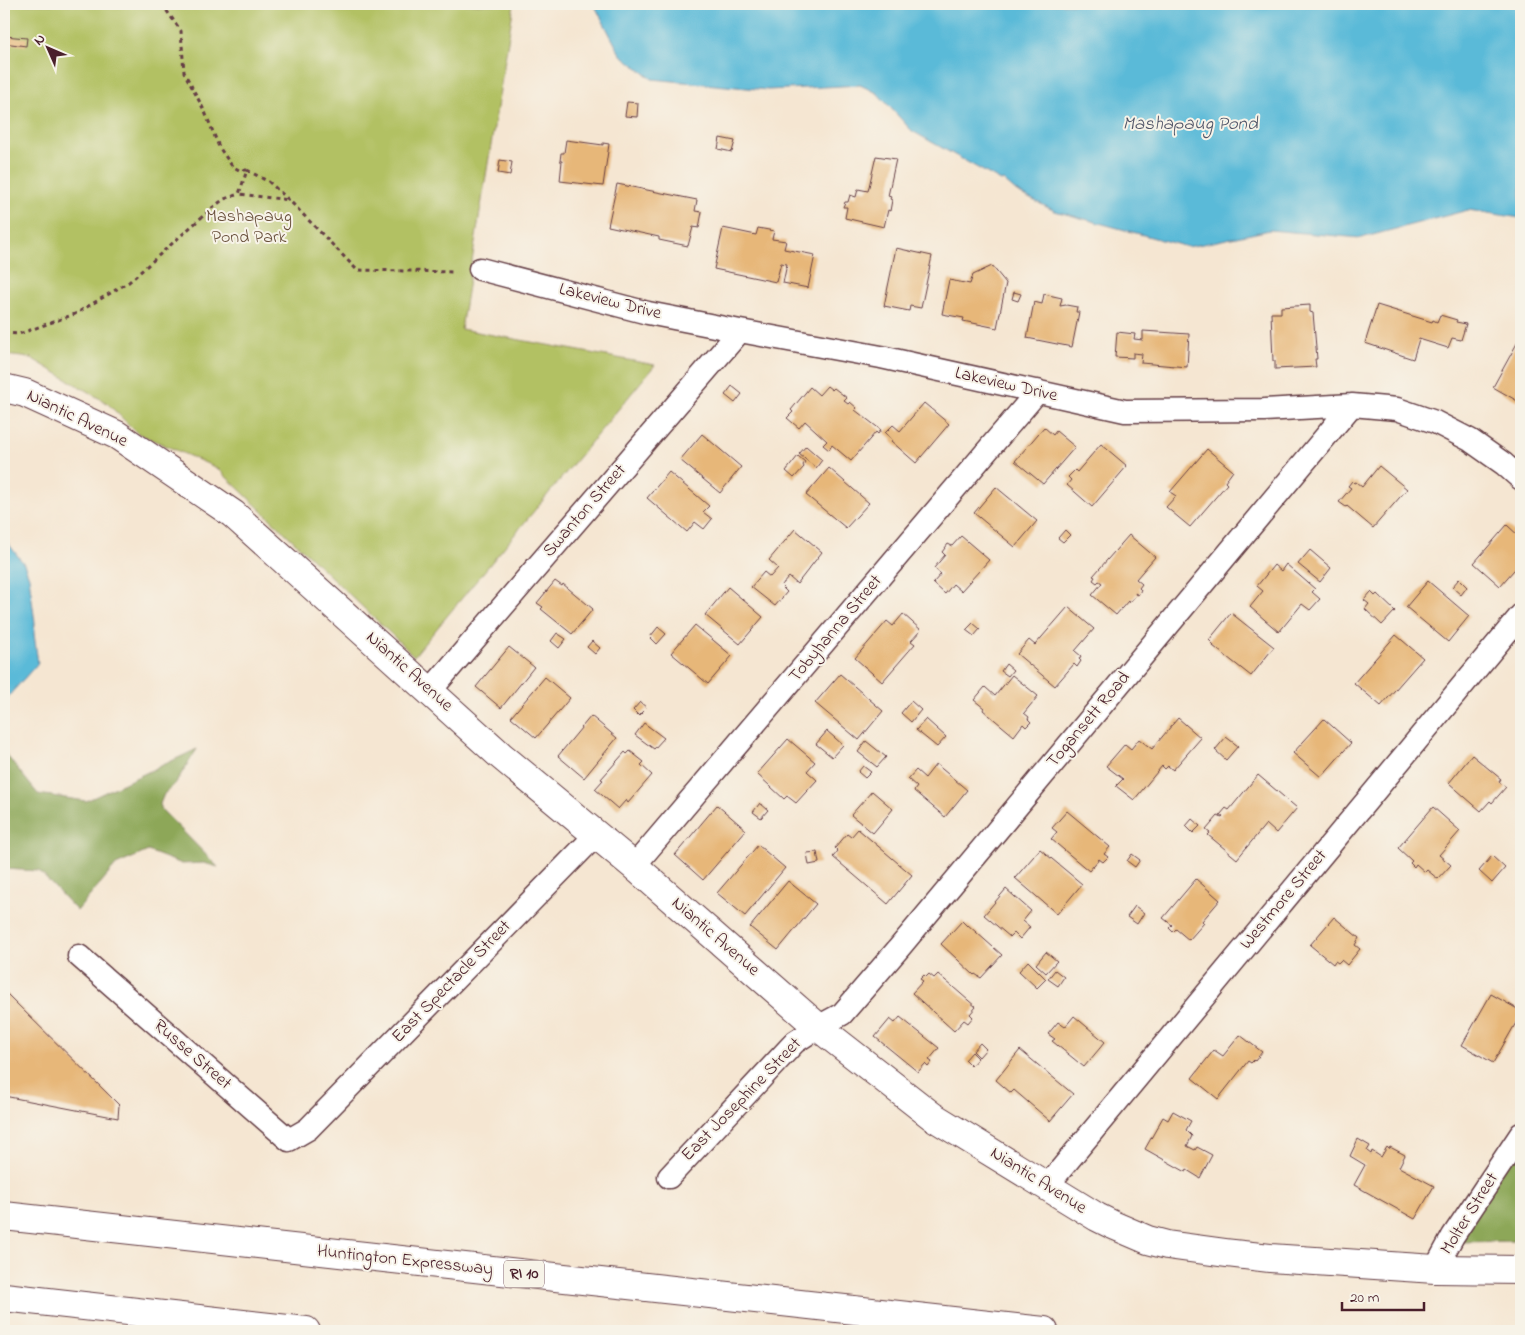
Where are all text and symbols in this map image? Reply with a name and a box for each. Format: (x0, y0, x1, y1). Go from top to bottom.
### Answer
north arrow (22, 22, 72, 72)
text: N (29, 29, 51, 51)
water label: Mashapaug Pond (1122, 111, 1259, 139)
park label: Mashapaug Pond Park (206, 204, 292, 251)
street label: Lakeview Drive (556, 277, 665, 327)
street label: Lakeview Drive (952, 361, 1061, 410)
street label: Niantic Avenue (22, 383, 133, 455)
street label: Swanton Street (537, 459, 633, 563)
street label: Tobyhanna Street (783, 569, 889, 689)
street label: Niantic Avenue (360, 626, 459, 719)
street label: Togansett Road (1041, 666, 1138, 774)
street label: Westmore Street (1234, 844, 1334, 956)
street label: Niantic Avenue (665, 891, 766, 983)
street label: East Spectacle Street (386, 915, 518, 1049)
street label: Russe Street (147, 1014, 237, 1096)
street label: East Josephine Street (676, 1032, 808, 1168)
street label: Niantic Avenue (985, 1141, 1092, 1222)
street label: Molter Street (1435, 1168, 1505, 1260)
street label: Huntington Expressway (316, 1239, 494, 1284)
road number: RI 10 (504, 1260, 544, 1288)
scale bar (1342, 1280, 1425, 1312)
text: 20 m (1350, 1287, 1380, 1309)

